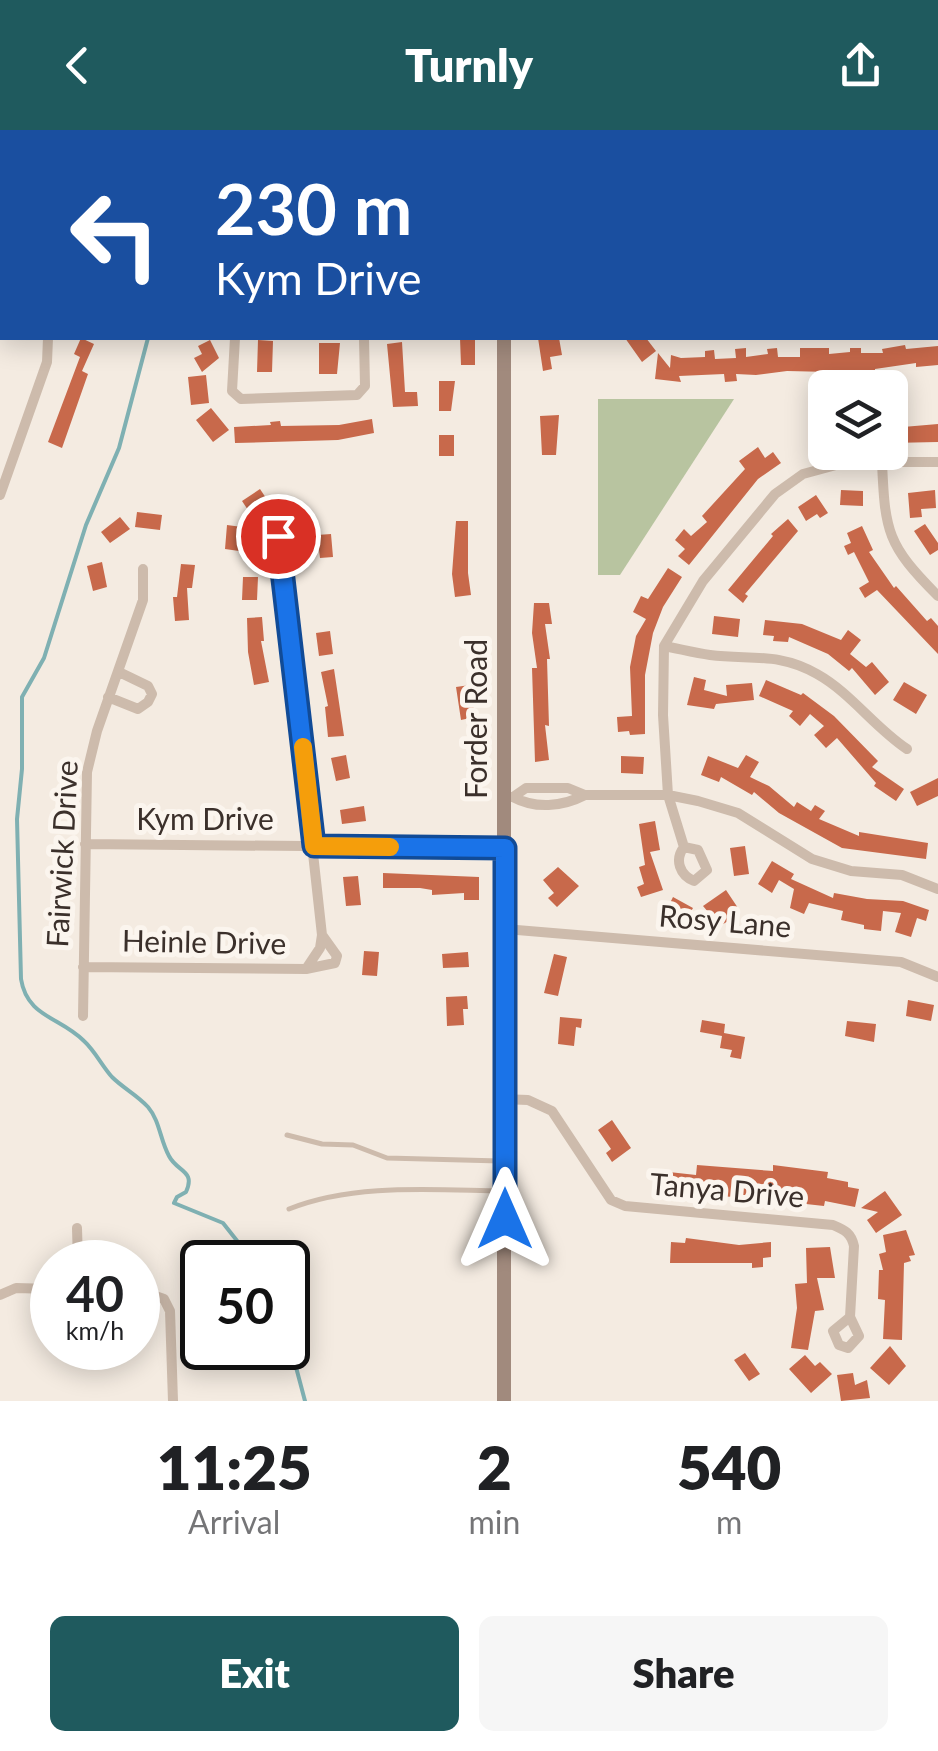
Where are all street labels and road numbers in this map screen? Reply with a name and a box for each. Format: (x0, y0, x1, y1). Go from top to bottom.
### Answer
street label: Forder Road (457, 639, 493, 799)
street label: Fairwick Drive (38, 759, 84, 948)
street label: Kym Drive (136, 800, 274, 836)
street label: Rosy Lane (657, 896, 793, 944)
street label: Heinle Drive (122, 922, 287, 960)
street label: Tanya Drive (648, 1164, 806, 1214)

